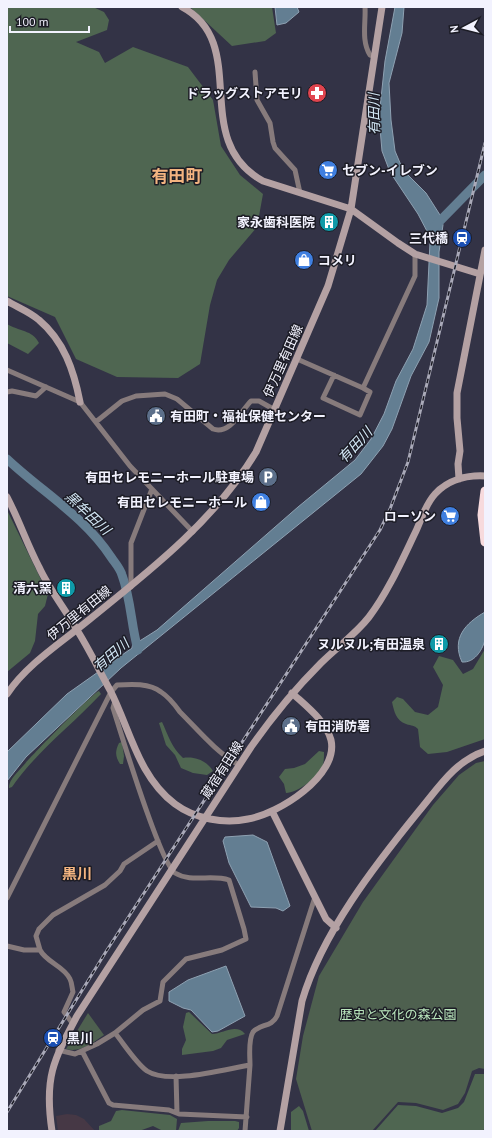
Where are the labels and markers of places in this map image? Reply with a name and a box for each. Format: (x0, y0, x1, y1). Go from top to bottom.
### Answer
pharmacy icon: ドラッグストアモリ (306, 82, 328, 104)
place label: ドラッグストアモリ (186, 85, 303, 102)
supermarket icon: セブン-イレブン (317, 159, 339, 181)
place label: セブン-イレブン (342, 162, 438, 179)
building icon: 家永歯科医院 (318, 211, 340, 233)
place label: 家永歯科医院 (237, 214, 315, 231)
station icon: 三代橋 (451, 227, 473, 249)
place label: 三代橋 (409, 230, 448, 247)
shop icon: コメリ (293, 249, 315, 271)
place label: コメリ (318, 252, 357, 269)
public building icon: 有田町・福祉保健センター (145, 405, 167, 427)
place label: 有田町・福祉保健センター (170, 408, 326, 425)
parking icon: 有田セレモニーホール駐車場 (257, 466, 279, 488)
place label: 有田セレモニーホール駐車場 (85, 469, 254, 486)
shop icon: 有田セレモニーホール (250, 491, 272, 513)
place label: 有田セレモニーホール (117, 494, 247, 511)
supermarket icon: ローソン (439, 505, 461, 527)
place label: ローソン (384, 508, 436, 525)
building icon: 清六窯 (55, 577, 77, 599)
place label: 清六窯 (13, 580, 52, 597)
building icon: ヌルヌル;有田温泉 (428, 633, 450, 655)
place label: ヌルヌル;有田温泉 (317, 636, 425, 653)
public building icon: 有田消防署 (280, 715, 302, 737)
place label: 有田消防署 (305, 718, 370, 735)
station icon: 黒川 (42, 1027, 64, 1049)
place label: 黒川 (67, 1030, 93, 1047)

